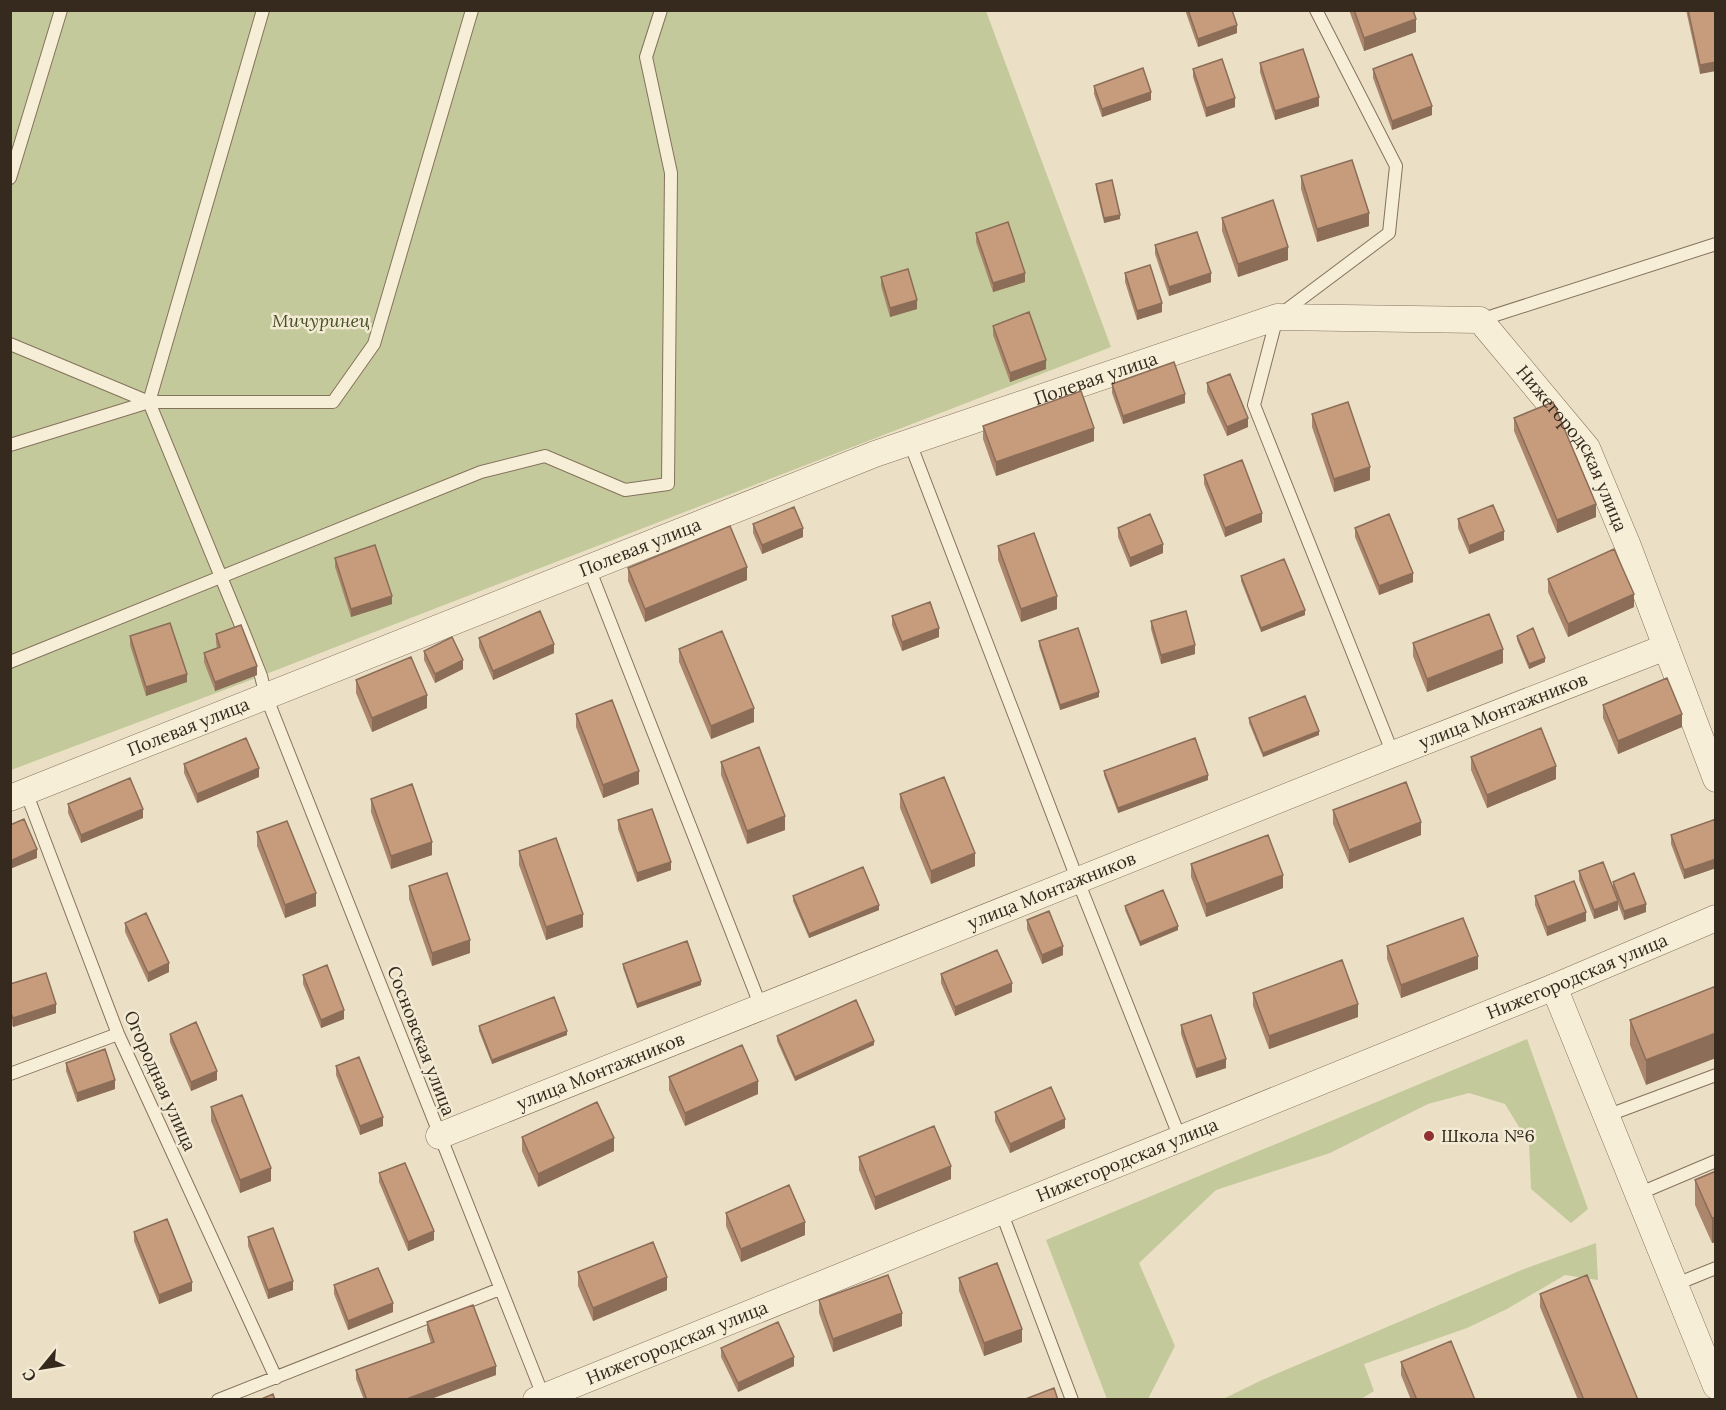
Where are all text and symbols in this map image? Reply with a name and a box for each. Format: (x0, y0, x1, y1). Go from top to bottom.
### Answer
park label: Мичуринец (272, 309, 370, 332)
street label: Полевая улица (1031, 347, 1160, 410)
street label: Нижегородская улица (1512, 360, 1633, 535)
street label: Полевая улица (576, 512, 704, 582)
street label: улица Монтажников (1416, 667, 1591, 754)
street label: Полевая улица (124, 692, 253, 761)
street label: улица Монтажников (964, 846, 1139, 934)
street label: Нижегородская улица (1483, 928, 1671, 1024)
street label: Сосновская улица (382, 963, 461, 1119)
street label: Огородная улица (119, 1007, 202, 1155)
street label: улица Монтажников (513, 1027, 688, 1115)
street label: Нижегородская улица (1033, 1113, 1221, 1207)
place label: Школа №6 (1441, 1124, 1535, 1147)
marker: Школа №6 (1422, 1129, 1436, 1143)
street label: Нижегородская улица (582, 1295, 771, 1390)
north arrow (12, 1338, 72, 1398)
text: С (18, 1366, 40, 1385)

